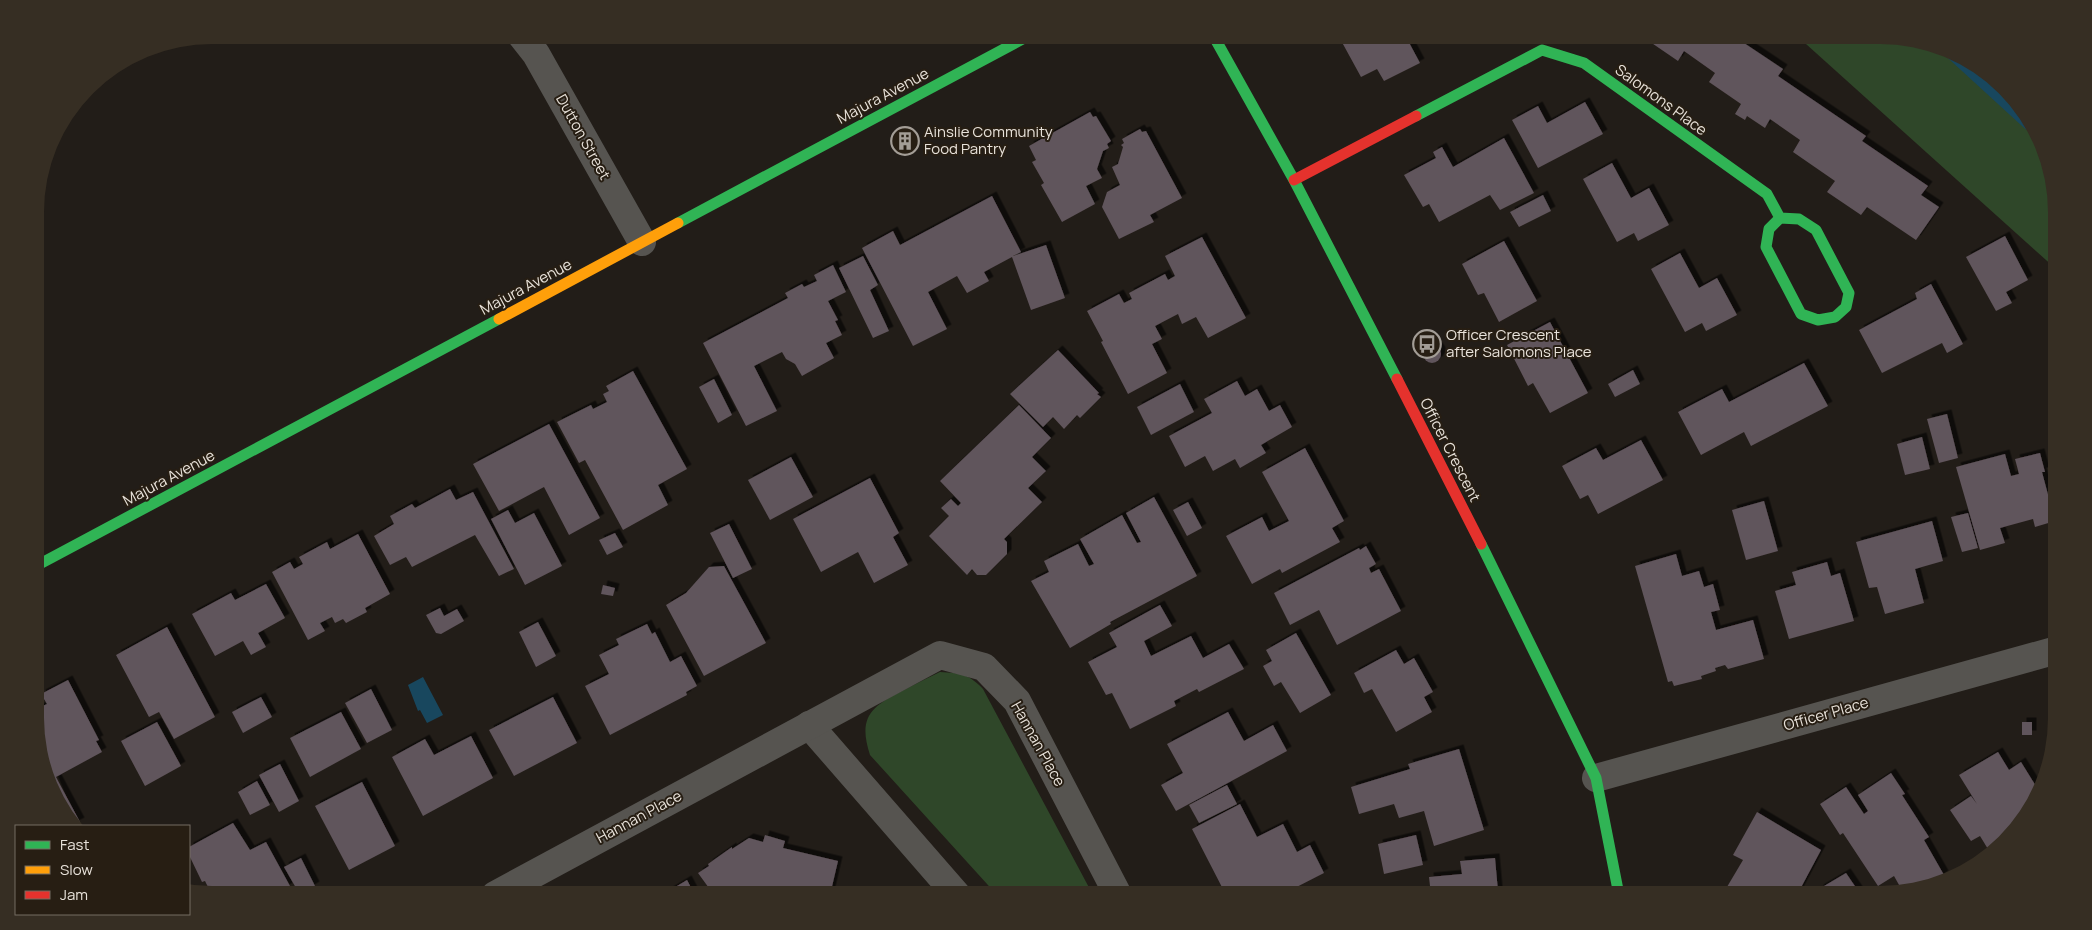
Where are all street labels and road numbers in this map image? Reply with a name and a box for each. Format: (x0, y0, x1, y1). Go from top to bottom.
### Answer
street label: Salomons Place (1611, 59, 1712, 140)
street label: Majura Avenue (833, 62, 933, 129)
street label: Dutton Street (551, 90, 616, 183)
street label: Majura Avenue (476, 253, 576, 320)
street label: Officer Crescent (1415, 394, 1486, 505)
street label: Majura Avenue (119, 444, 219, 511)
street label: Officer Place (1781, 691, 1871, 736)
street label: Hannan Place (1006, 697, 1071, 790)
street label: Hannan Place (592, 785, 686, 848)

